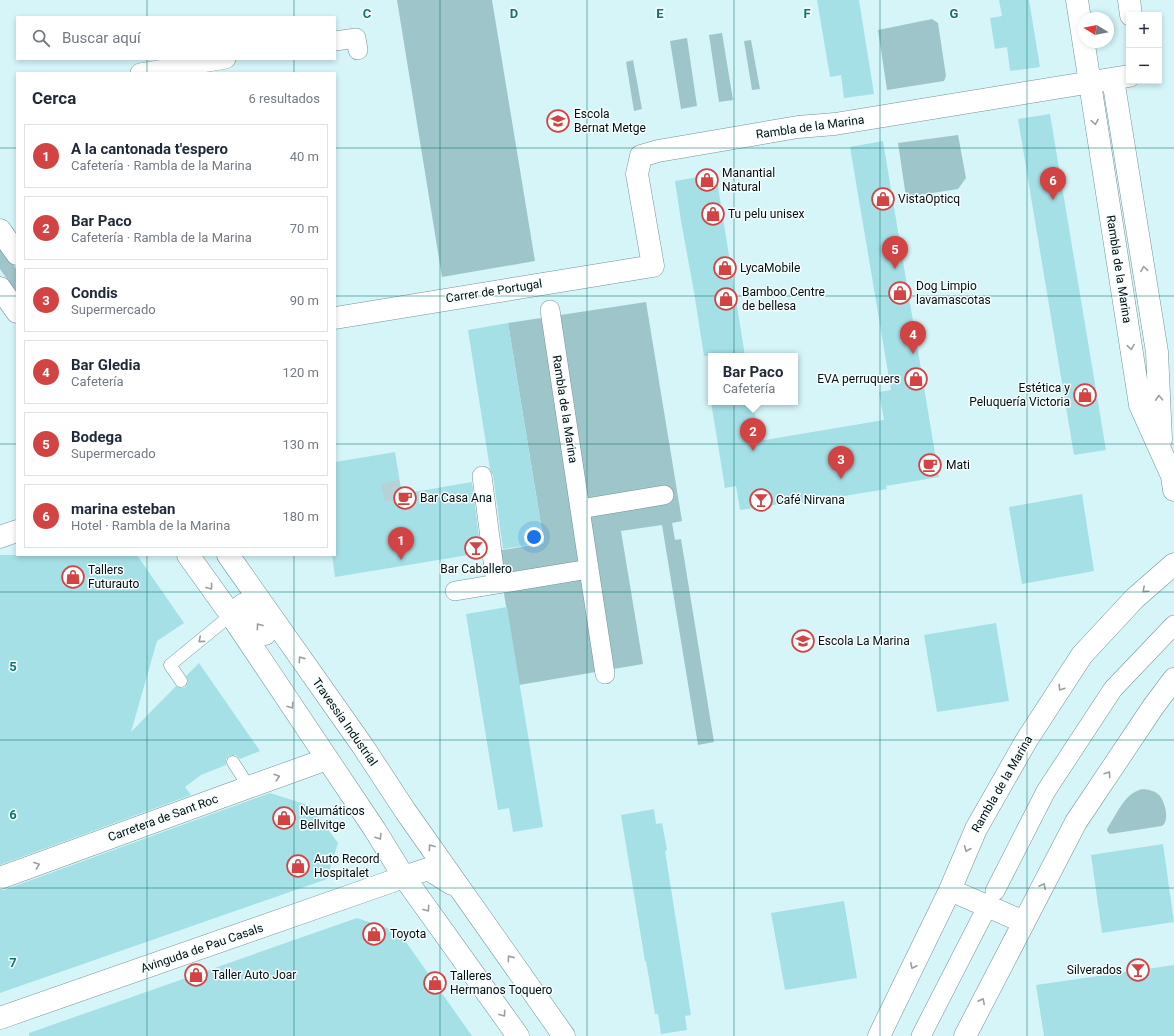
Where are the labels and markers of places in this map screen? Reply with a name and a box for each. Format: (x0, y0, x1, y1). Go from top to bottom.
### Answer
place label: Escola Bernat Metge (574, 107, 646, 135)
school or university icon: Escola Bernat Metge (545, 108, 571, 134)
place label: Manantial Natural (722, 166, 775, 194)
shop icon: Manantial Natural (694, 167, 720, 193)
pin: 6 (1040, 167, 1066, 200)
shop icon: VistaOpticq (870, 186, 896, 212)
place label: VistaOpticq (898, 192, 960, 206)
shop icon: Tu pelu unisex (700, 201, 726, 227)
place label: Tu pelu unisex (728, 207, 805, 221)
pin: 5 (882, 236, 908, 269)
shop icon: LycaMobile (712, 255, 738, 281)
place label: LycaMobile (740, 261, 800, 275)
place label: Dog Limpio lavamascotas (916, 279, 991, 307)
shop icon: Dog Limpio lavamascotas (887, 280, 913, 306)
place label: Bamboo Centre de bellesa (742, 285, 825, 313)
shop icon: Bamboo Centre de bellesa (713, 286, 739, 312)
pin: 4 (900, 321, 926, 354)
shop icon: EVA perruquers (903, 366, 929, 392)
place label: EVA perruquers (817, 372, 900, 386)
place label: Estética y Peluquería Victoria (969, 381, 1070, 409)
shop icon: Estética y Peluquería Victoria (1072, 382, 1098, 408)
pin: 2 (740, 418, 766, 451)
pin: 3 (828, 446, 854, 479)
cafe icon: Mati (917, 452, 943, 478)
place label: Mati (946, 458, 970, 472)
cafe icon: Bar Casa Ana (392, 485, 418, 511)
bar icon: Café Nirvana (748, 487, 774, 513)
place label: Bar Casa Ana (420, 491, 492, 505)
place label: Café Nirvana (776, 493, 845, 507)
pin: 1 (388, 527, 414, 560)
bar icon: Bar Caballero (463, 535, 489, 561)
place label: Bar Caballero (440, 562, 512, 576)
place label: Tallers Futurauto (88, 563, 139, 591)
shop icon: Tallers Futurauto (60, 564, 86, 590)
school or university icon: Escola La Marina (790, 628, 816, 654)
place label: Escola La Marina (818, 634, 910, 648)
place label: Neumáticos Bellvitge (300, 804, 365, 832)
shop icon: Neumáticos Bellvitge (271, 805, 297, 831)
place label: Auto Record Hospitalet (314, 852, 380, 880)
shop icon: Auto Record Hospitalet (285, 853, 311, 879)
shop icon: Toyota (361, 921, 387, 947)
place label: Toyota (390, 927, 426, 941)
bar icon: Silverados (1125, 957, 1151, 983)
shop icon: Taller Auto Joar (183, 962, 209, 988)
place label: Silverados (1067, 963, 1122, 977)
place label: Taller Auto Joar (212, 968, 296, 982)
place label: Talleres Hermanos Toquero (450, 969, 553, 997)
shop icon: Talleres Hermanos Toquero (422, 970, 448, 996)

